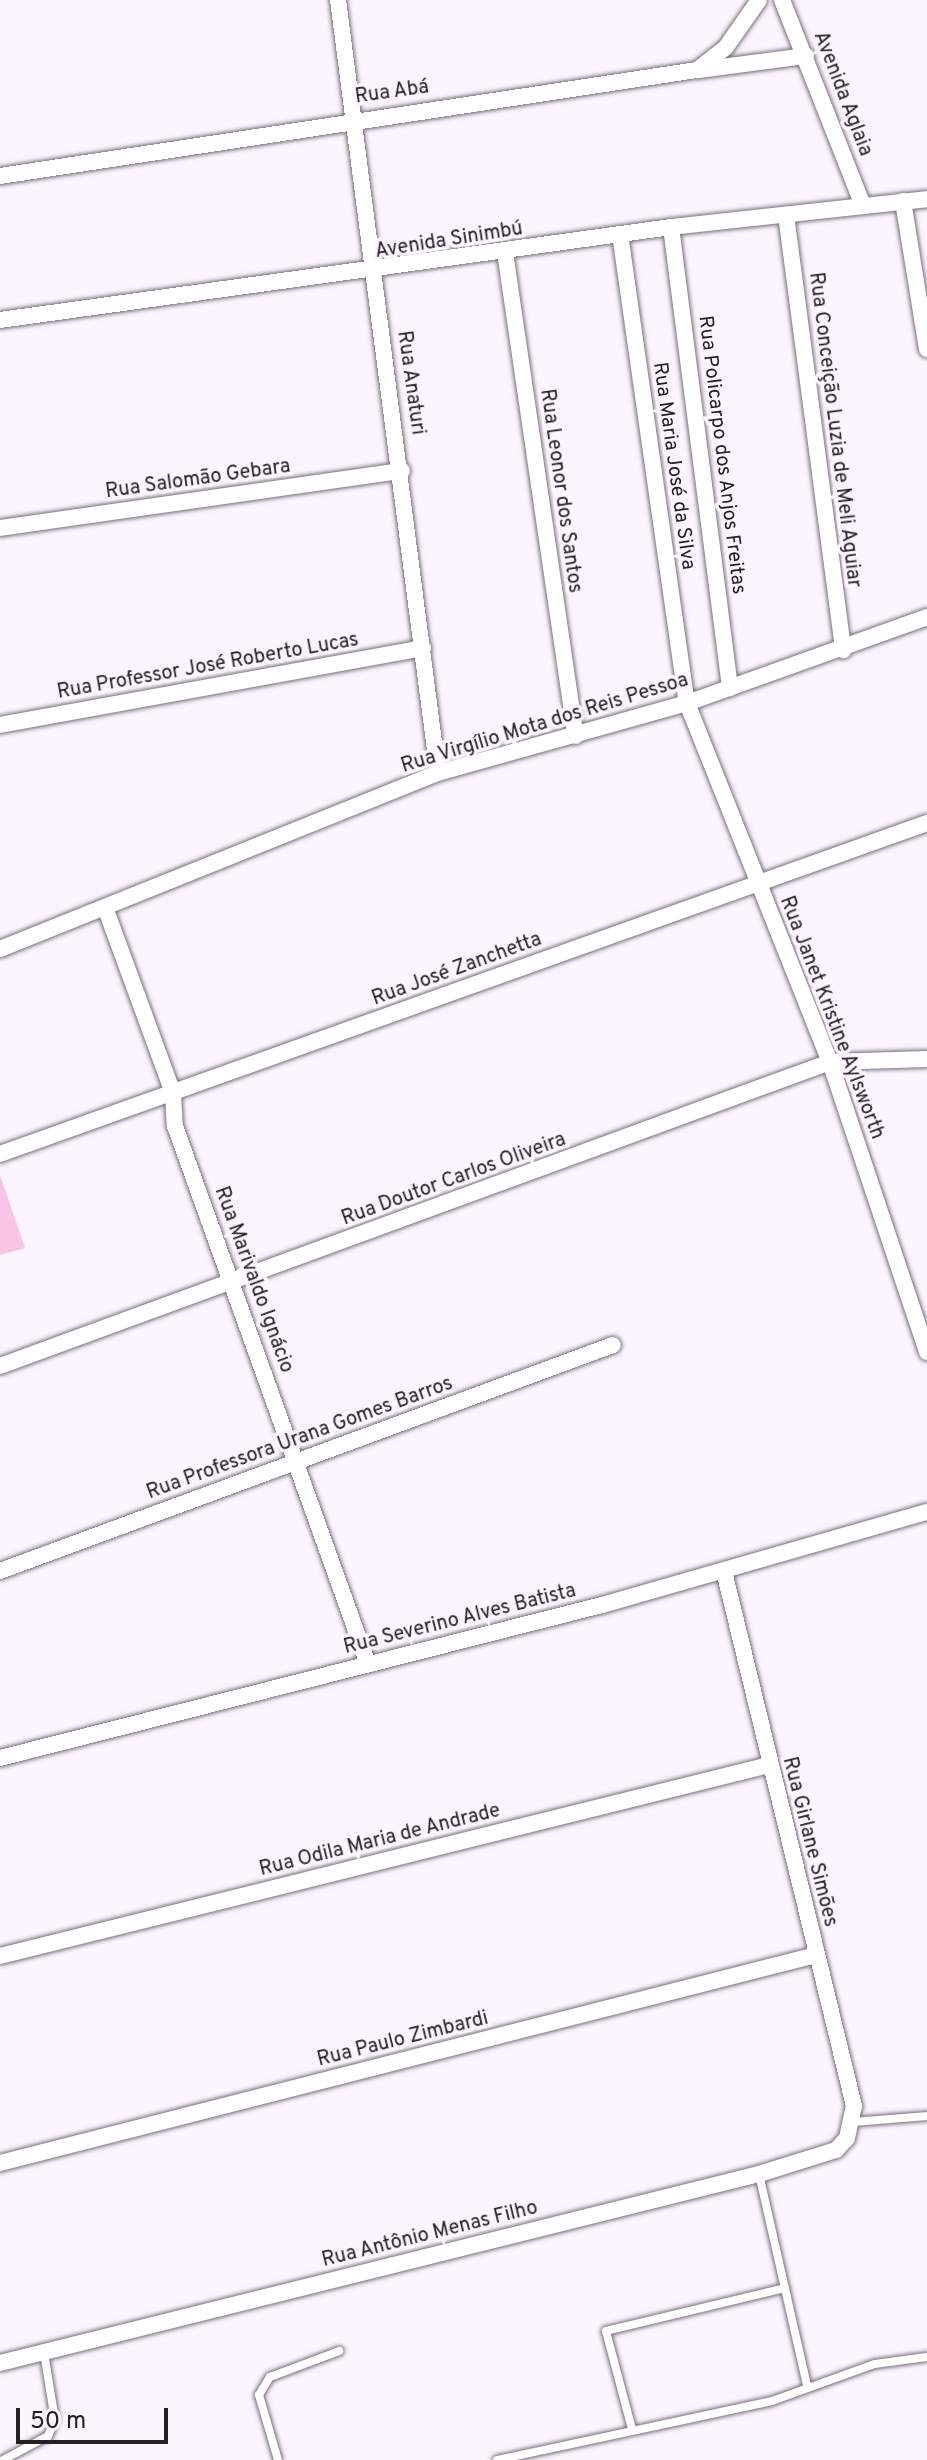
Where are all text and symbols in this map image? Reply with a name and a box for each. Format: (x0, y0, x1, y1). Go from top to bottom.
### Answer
street label: Avenida Aglaia (807, 28, 877, 160)
street label: Rua Abá (353, 76, 431, 110)
street label: Avenida Sinimbú (373, 217, 525, 265)
street label: Rua Conceição Luzia de Meli Aguiar (803, 271, 865, 589)
street label: Rua Policarpo dos Anjos Freitas (692, 314, 750, 596)
street label: Rua Anaturi (391, 329, 429, 437)
street label: Rua Maria José da Silva (647, 361, 699, 571)
street label: Rua Leonor dos Santos (534, 387, 586, 595)
street label: Rua Salomão Gebara (104, 455, 292, 505)
street label: Rua Professor José Roberto Lucas (55, 629, 361, 705)
street label: Rua Virgílio Mota dos Reis Pessoa (398, 669, 692, 779)
street label: Rua Janet Kristine Aylsworth (773, 893, 889, 1143)
street label: Rua José Zanchetta (369, 928, 545, 1012)
street label: Rua Doutor Carlos Oliveira (339, 1128, 569, 1232)
street label: Rua Marivaldo Ignácio (208, 1184, 298, 1376)
street label: Rua Professora Urana Gomes Barros (144, 1372, 456, 1506)
street label: Rua Severino Alves Batista (341, 1579, 579, 1661)
street label: Rua Girlane Simões (776, 1755, 842, 1929)
street label: Rua Odila Maria de Andrade (257, 1799, 503, 1883)
street label: Rua Paulo Zimbardi (315, 2007, 491, 2073)
street label: Rua Antônio Menas Filho (319, 2196, 541, 2274)
scale bar (20, 2392, 172, 2442)
text: 50 m (30, 2407, 86, 2437)

